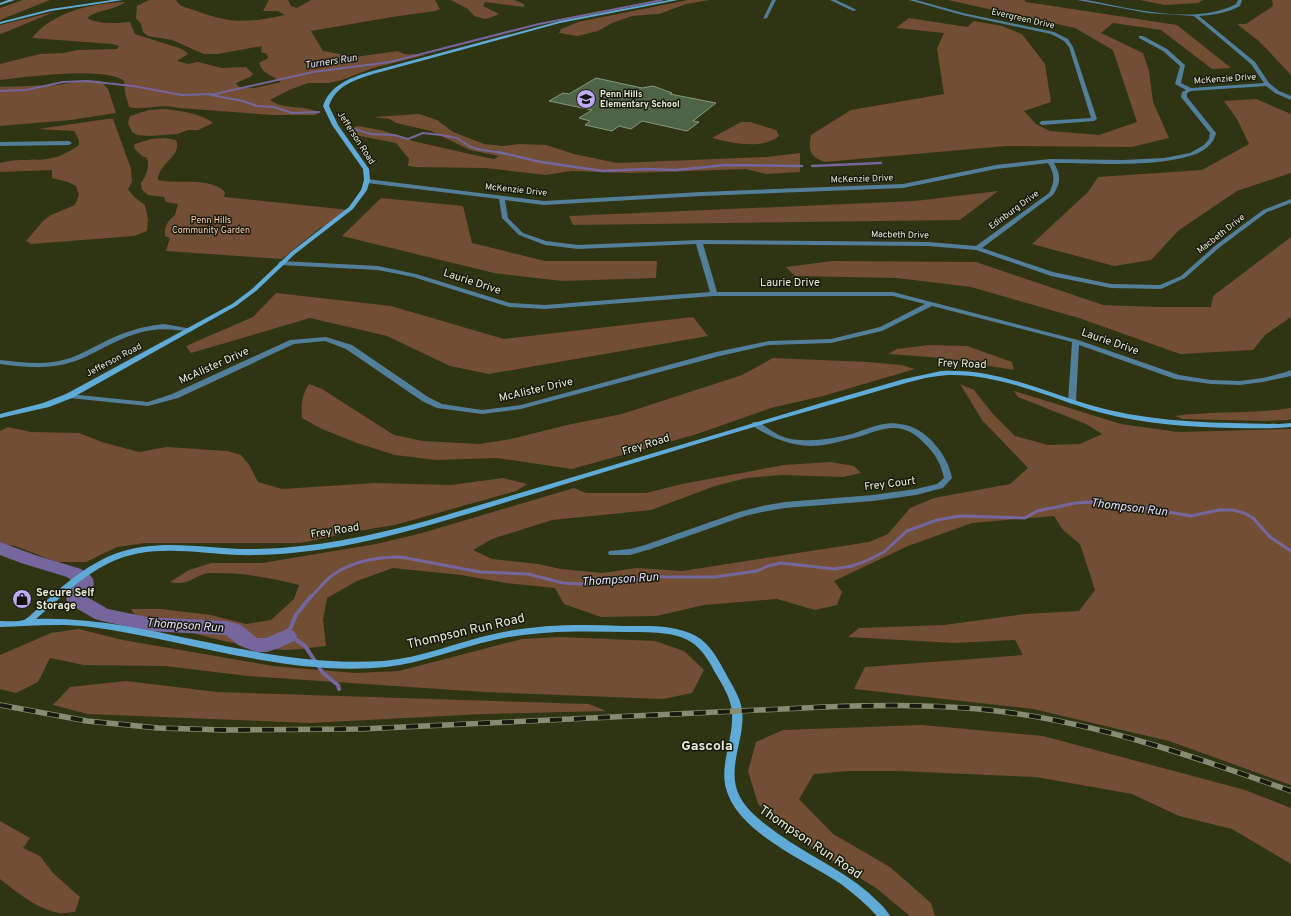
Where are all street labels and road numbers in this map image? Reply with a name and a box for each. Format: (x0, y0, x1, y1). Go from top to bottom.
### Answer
street label: Evergreen Drive (990, 6, 1056, 32)
street label: McKenzie Drive (1193, 71, 1257, 87)
street label: Jefferson Road (335, 109, 377, 167)
street label: McKenzie Drive (831, 172, 894, 186)
street label: McKenzie Drive (484, 181, 548, 199)
street label: Edinburg Drive (987, 188, 1041, 232)
street label: Macbeth Drive (1195, 212, 1247, 256)
street label: Macbeth Drive (871, 229, 929, 241)
street label: Laurie Drive (441, 266, 503, 298)
street label: Laurie Drive (760, 276, 820, 290)
street label: Laurie Drive (1079, 326, 1141, 358)
street label: Jefferson Road (84, 341, 144, 379)
street label: McAlister Drive (177, 344, 251, 388)
street label: Frey Road (937, 356, 987, 372)
street label: McAlister Drive (498, 375, 574, 405)
street label: Frey Road (621, 431, 671, 459)
street label: Frey Court (864, 474, 916, 494)
street label: Frey Road (310, 520, 360, 542)
street label: Thompson Run Road (405, 611, 527, 653)
street label: Thompson Run Road (756, 803, 864, 883)

